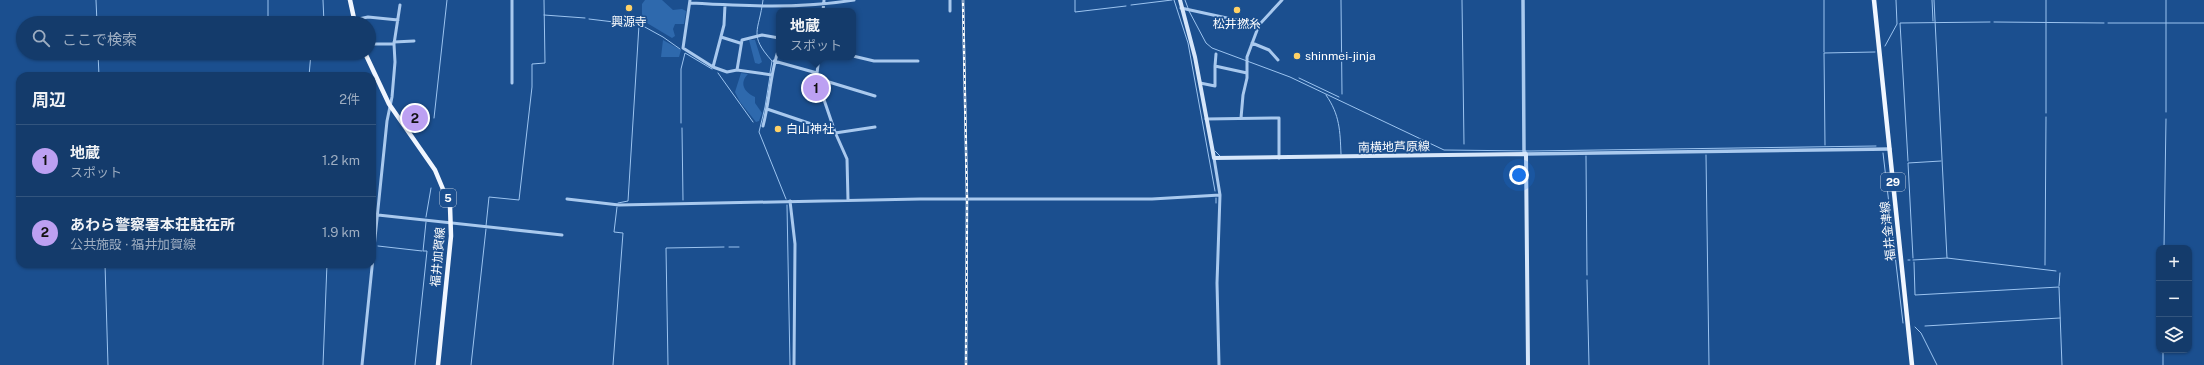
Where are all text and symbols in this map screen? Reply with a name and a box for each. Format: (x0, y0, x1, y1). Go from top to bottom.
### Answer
marker: 興源寺 (624, 3, 634, 13)
marker: 松井撚糸 (1232, 5, 1242, 15)
popup (776, 8, 856, 60)
place label: 興源寺 (611, 15, 647, 29)
search box (16, 16, 376, 60)
text: 地蔵 (790, 17, 820, 34)
place label: 松井撚糸 (1213, 17, 1261, 31)
icon: search (30, 27, 52, 49)
text: ここで検索 (62, 31, 137, 48)
text: スポット (790, 38, 842, 53)
place label: shinmei-jinja (1305, 49, 1376, 63)
marker: shinmei-jinja (1292, 51, 1302, 61)
pin: 1 (803, 73, 829, 103)
text: 周辺 (32, 90, 66, 110)
text: 2件 (339, 92, 360, 107)
pin: 2 (402, 103, 428, 133)
place label: 白山神社 (786, 122, 834, 136)
marker: 白山神社 (773, 124, 783, 134)
street label: 南横地芦原線 (1358, 139, 1430, 155)
text: 地蔵 (70, 144, 100, 161)
text: 1 (42, 153, 48, 168)
text: 1.2 km (322, 153, 360, 168)
text: スポット (70, 165, 122, 180)
your location (1509, 165, 1529, 185)
road number: 29 (1881, 173, 1905, 191)
road number: 5 (440, 189, 456, 207)
street label: 福井金津線 (1878, 200, 1898, 262)
text: あわら警察署本荘駐在所 (70, 216, 235, 233)
text: 2 (41, 225, 49, 240)
text: 1.9 km (322, 225, 360, 240)
street label: 福井加賀線 (428, 226, 448, 288)
text: 公共施設 · 福井加賀線 (70, 237, 196, 252)
map controls (2156, 245, 2192, 353)
button: + (2156, 245, 2192, 281)
button: − (2156, 281, 2192, 317)
button: layers (2156, 317, 2192, 353)

